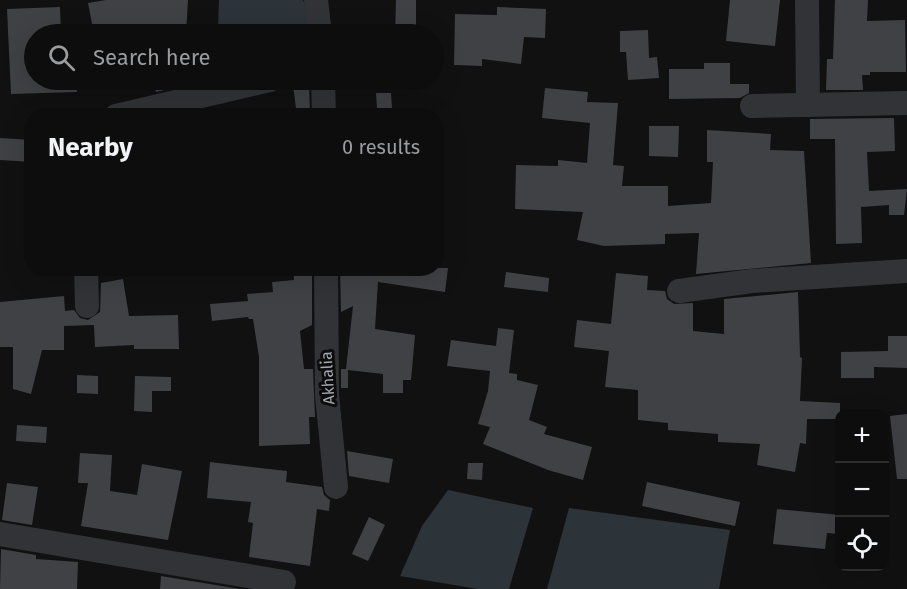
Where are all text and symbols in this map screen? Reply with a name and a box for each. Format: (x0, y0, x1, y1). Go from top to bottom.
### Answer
search box (24, 24, 444, 90)
icon: search (45, 41, 78, 74)
text: Search here (93, 44, 211, 71)
text: Nearby (48, 132, 133, 163)
text: 0 results (342, 135, 420, 159)
street label: Akhalia (317, 351, 338, 405)
map controls (835, 409, 889, 571)
button: + (835, 409, 889, 463)
button: − (835, 463, 889, 517)
button: locate (835, 517, 889, 571)

